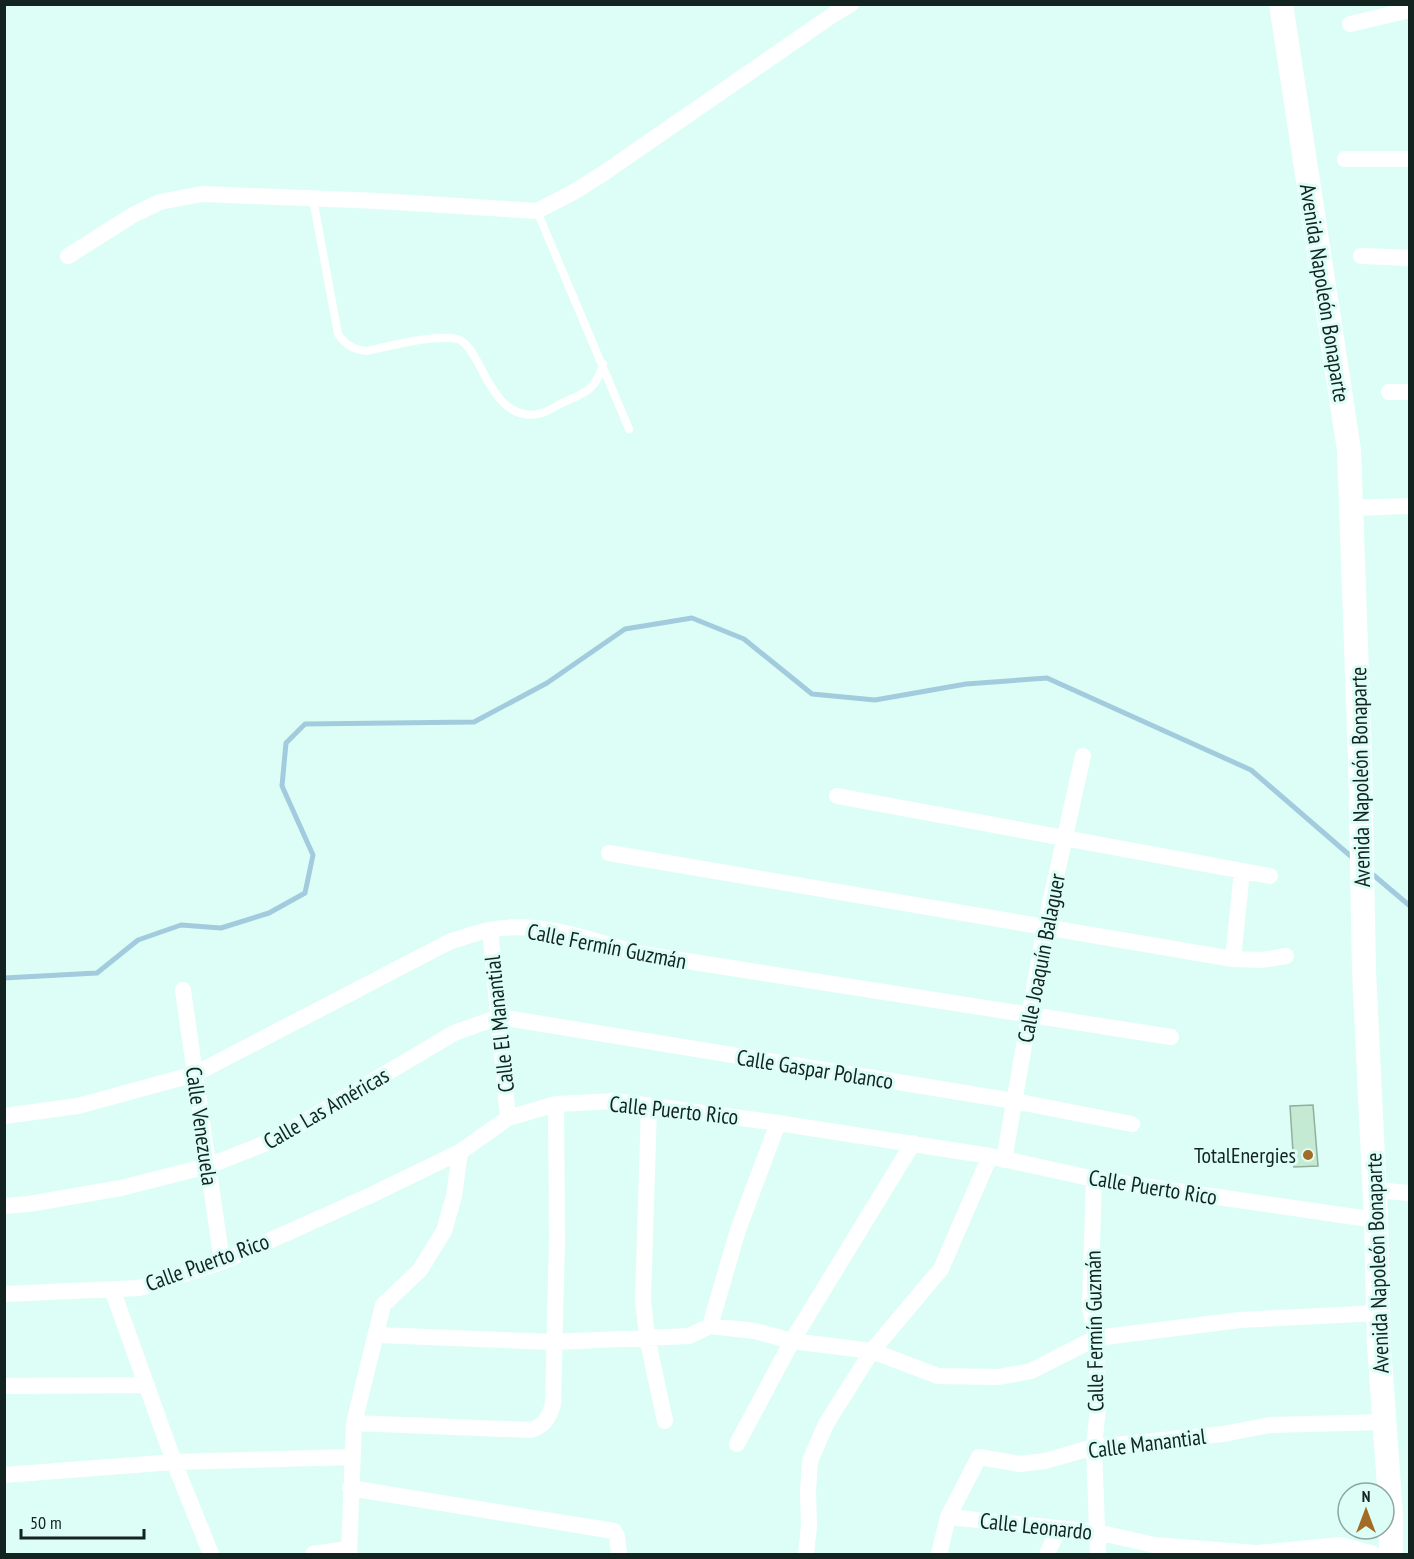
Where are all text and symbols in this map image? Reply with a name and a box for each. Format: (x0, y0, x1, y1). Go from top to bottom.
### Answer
street label: Avenida Napoleón Bonaparte (1294, 182, 1356, 404)
street label: Avenida Napoleón Bonaparte (1344, 666, 1376, 888)
street label: Calle Joaquín Balaguer (1011, 871, 1071, 1045)
street label: Calle Fermín Guzmán (525, 917, 689, 975)
street label: Calle El Manantial (478, 953, 520, 1094)
street label: Calle Gaspar Polanco (735, 1043, 895, 1095)
street label: Calle Las Américas (258, 1061, 394, 1155)
street label: Calle Venezuela (180, 1065, 224, 1187)
street label: Calle Puerto Rico (608, 1089, 740, 1131)
place label: TotalEnergies (1194, 1141, 1296, 1169)
marker: TotalEnergies (1301, 1148, 1315, 1162)
street label: Avenida Napoleón Bonaparte (1359, 1152, 1395, 1374)
street label: Calle Puerto Rico (1087, 1163, 1219, 1211)
street label: Calle Puerto Rico (141, 1227, 273, 1297)
street label: Calle Fermín Guzmán (1079, 1250, 1109, 1412)
street label: Calle Manantial (1087, 1422, 1208, 1464)
north arrow (1336, 1481, 1396, 1541)
text: N (1362, 1486, 1370, 1506)
scale bar (21, 1502, 144, 1540)
street label: Calle Leonardo (979, 1506, 1093, 1546)
text: 50 m (30, 1511, 62, 1534)

